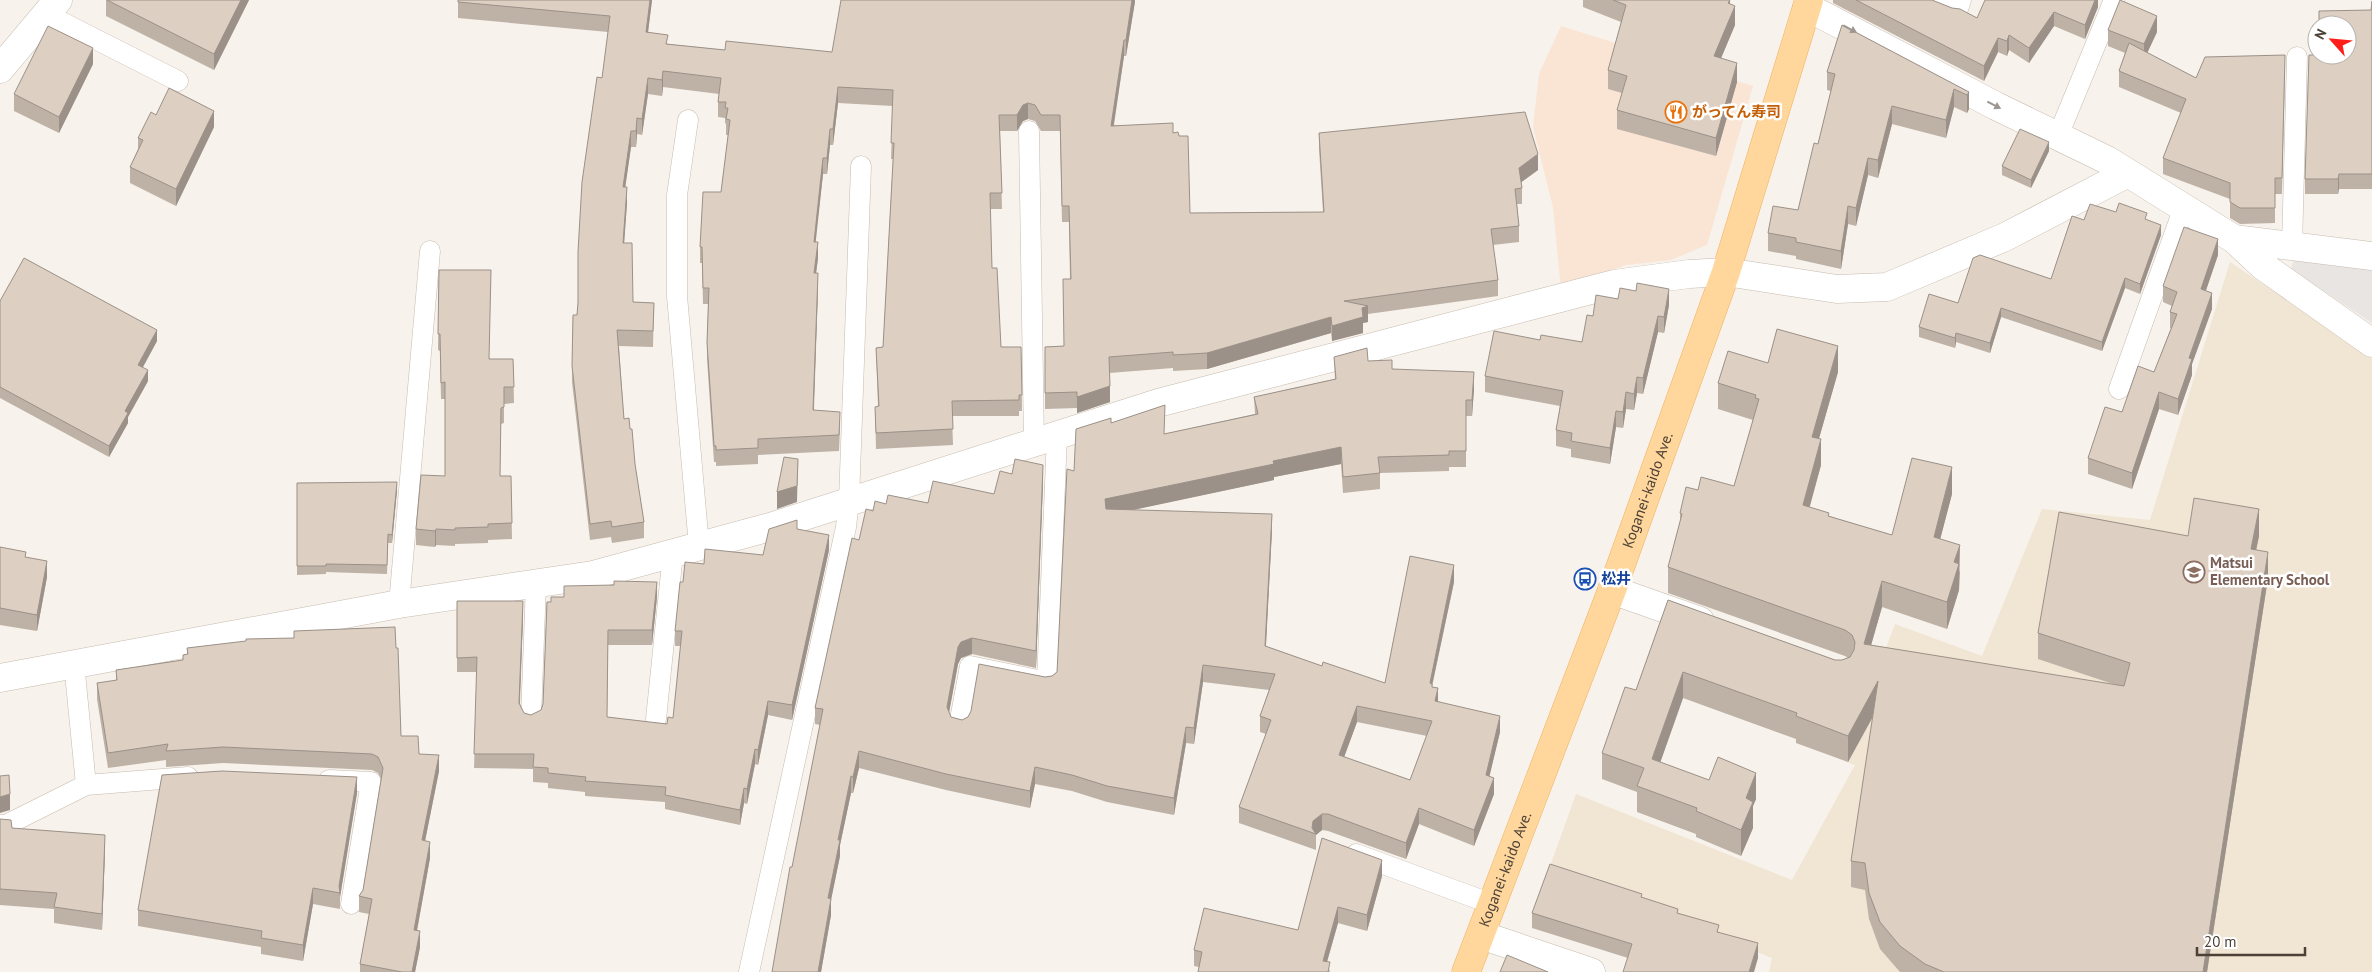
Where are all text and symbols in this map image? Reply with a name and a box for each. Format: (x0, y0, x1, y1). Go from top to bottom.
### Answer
north arrow (2307, 15, 2357, 65)
one-way arrow (1843, 25, 1858, 33)
text: N (2310, 26, 2331, 42)
restaurant icon: がってん寿司 (1664, 100, 1688, 124)
one-way arrow (1987, 101, 2002, 109)
place label: がってん寿司 (1692, 102, 1781, 121)
street label: Koganei-kaido Ave. (1618, 429, 1677, 551)
place label: Matsui Elementary School (2210, 553, 2330, 589)
school or university icon: Matsui Elementary School (2182, 560, 2206, 584)
bus stop icon: 松井 (1573, 567, 1597, 591)
place label: 松井 (1601, 569, 1631, 588)
street label: Koganei-kaido Ave. (1474, 809, 1535, 929)
scale bar (2197, 924, 2304, 956)
text: 20 m (2204, 932, 2237, 951)

